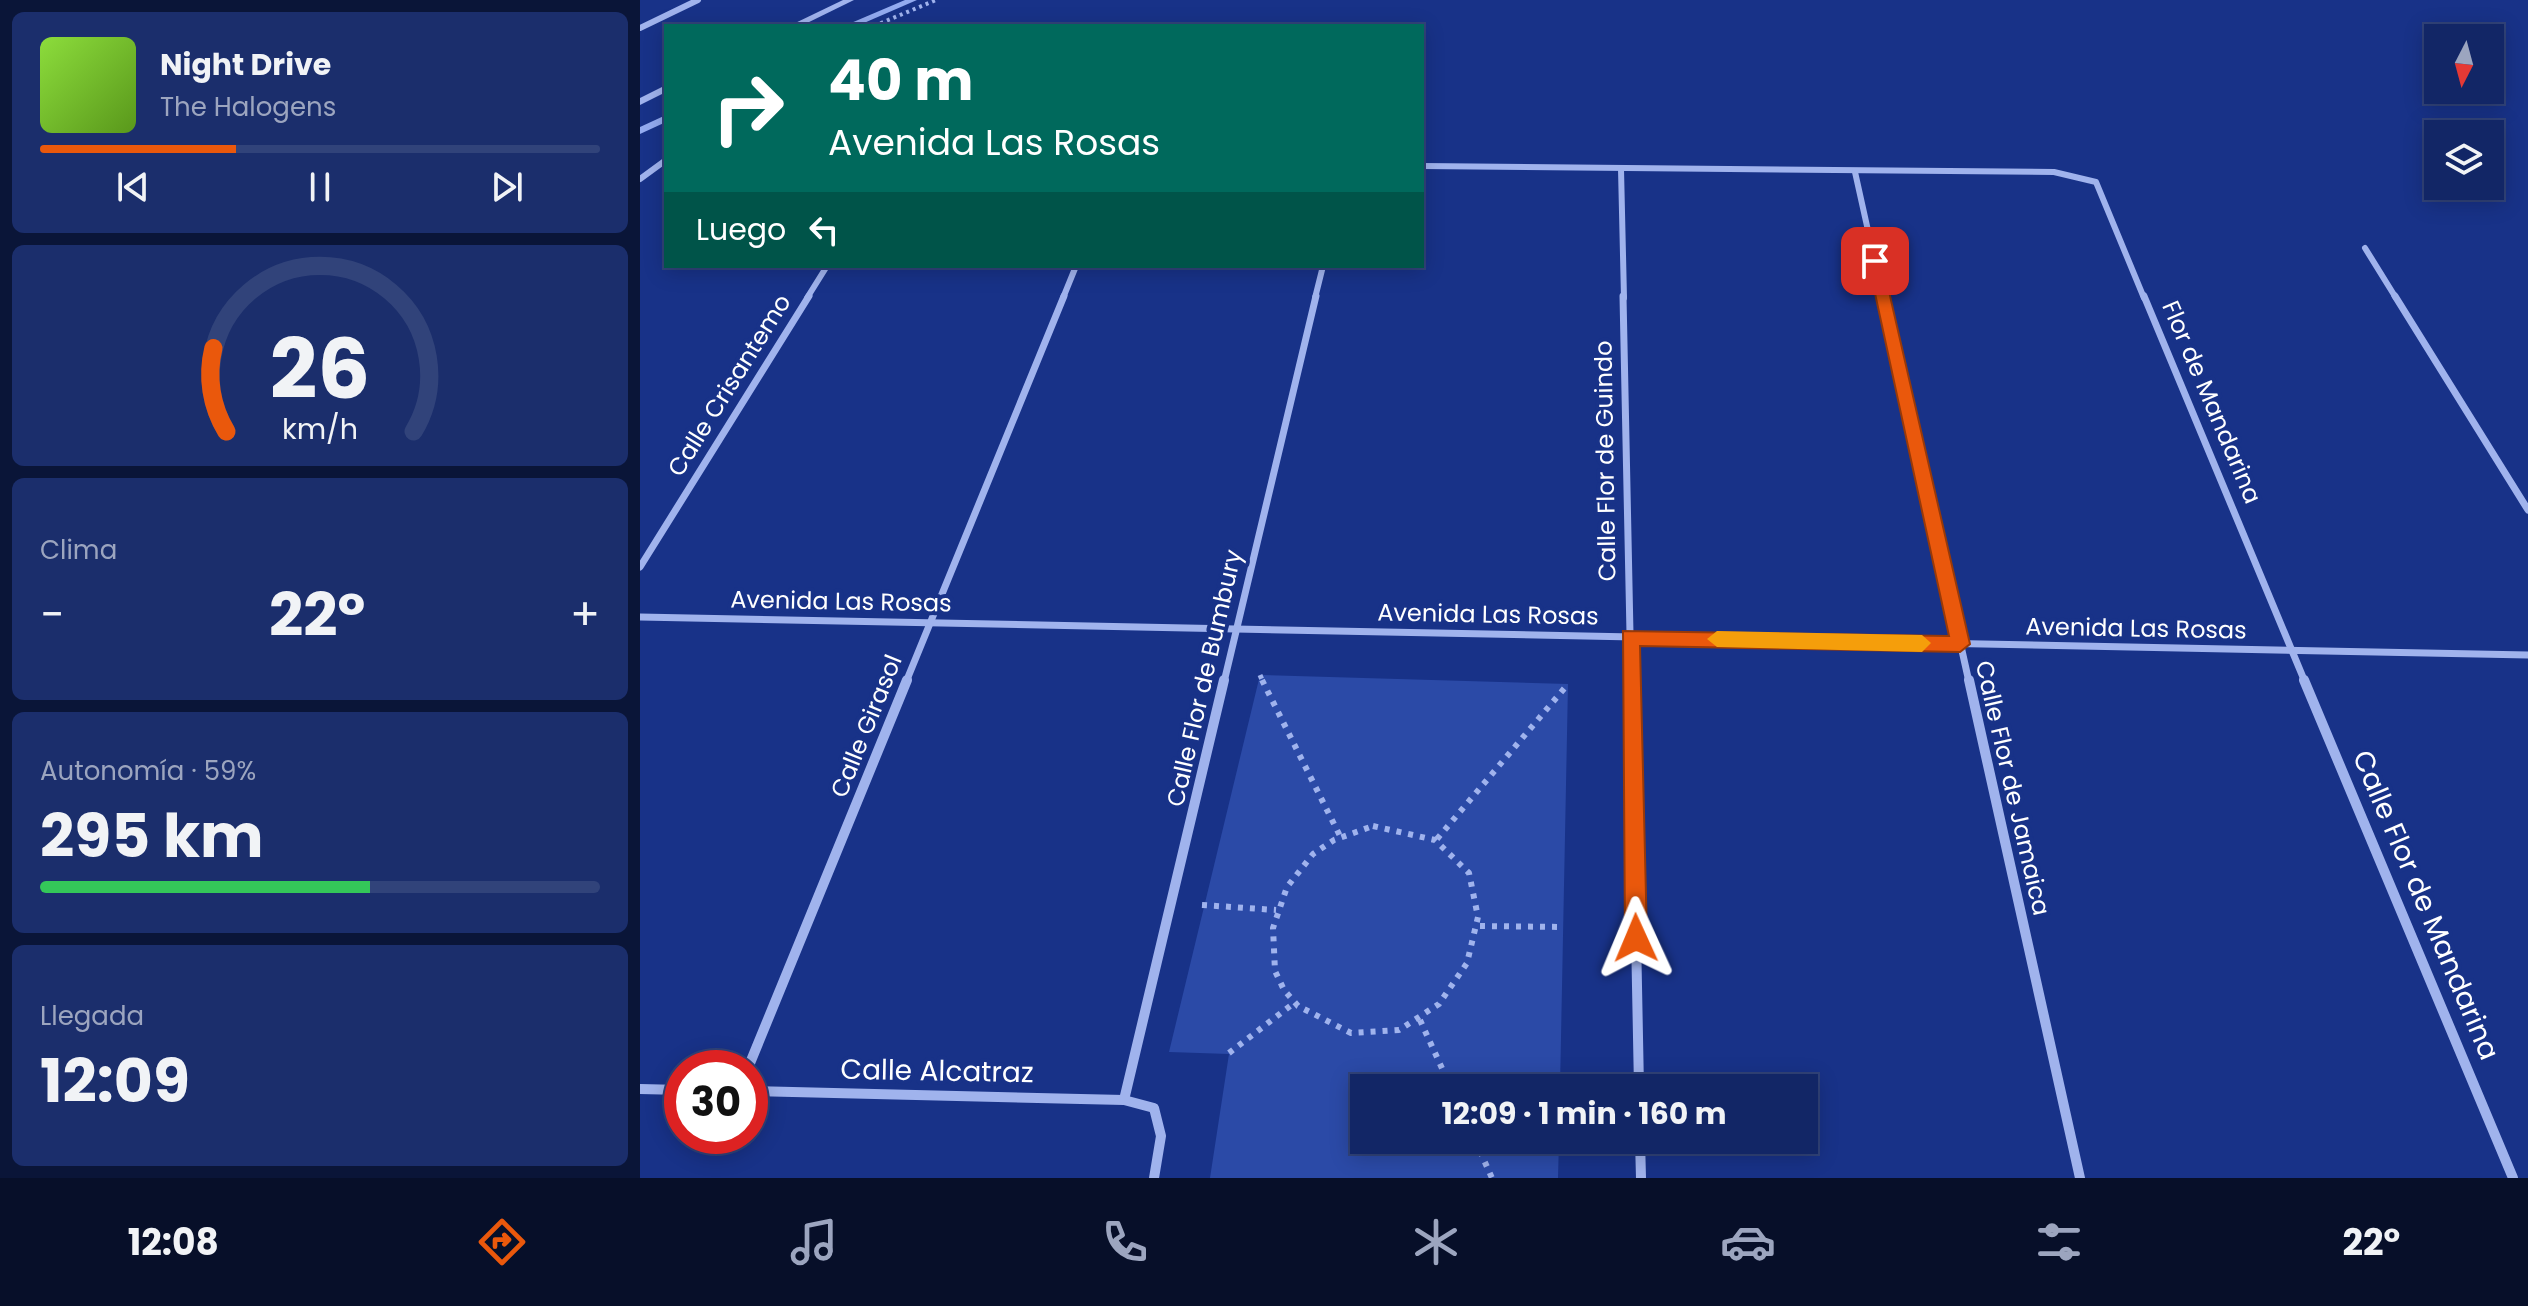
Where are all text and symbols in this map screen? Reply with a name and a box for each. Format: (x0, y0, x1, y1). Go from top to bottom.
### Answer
north arrow (2424, 24, 2504, 104)
map controls (2424, 24, 2504, 200)
text: 40 m (828, 41, 974, 120)
text: Night Drive (160, 43, 331, 86)
icon: right (696, 56, 800, 160)
text: The Halogens (160, 89, 336, 125)
text: Avenida Las Rosas (828, 117, 1160, 168)
button: layers (2424, 120, 2504, 200)
icon: previous (111, 165, 155, 209)
icon: pause (298, 165, 342, 209)
icon: next (485, 165, 529, 209)
text: Luego (696, 208, 786, 251)
icon: left (802, 208, 846, 252)
pin (1841, 227, 1909, 295)
icon: arrive (1853, 239, 1897, 283)
street label: Calle Crisantemo (660, 288, 798, 482)
street label: Flor de Mandarina (2154, 296, 2270, 508)
text: 26 (270, 310, 370, 426)
street label: Calle Flor de Guindo (1586, 340, 1624, 582)
text: km/h (282, 409, 358, 449)
text: Clima (40, 532, 117, 568)
street label: Calle Flor de Bumbury (1158, 546, 1250, 810)
text: 22° (269, 573, 365, 657)
street label: Avenida Las Rosas (730, 583, 952, 619)
text: − (40, 584, 64, 645)
text: + (570, 584, 600, 645)
street label: Avenida Las Rosas (1377, 596, 1599, 632)
street label: Avenida Las Rosas (2025, 610, 2247, 646)
street label: Calle Girasol (822, 650, 910, 802)
street label: Calle Flor de Jamaica (1968, 657, 2058, 919)
street label: Calle Flor de Mandarina (2343, 744, 2509, 1066)
text: Autonomía · 59% (40, 753, 256, 789)
text: 295 km (40, 794, 264, 878)
position arrow (1594, 896, 1678, 980)
text: Llegada (40, 998, 144, 1034)
text: 12:09 (40, 1039, 190, 1123)
speed limit sign: 30 (664, 1050, 768, 1154)
street label: Calle Alcatraz (840, 1050, 1034, 1092)
text: 12:09 · 1 min · 160 m (1442, 1092, 1726, 1135)
icon: directions (474, 1214, 530, 1270)
icon: music (786, 1214, 842, 1270)
icon: phone (1097, 1214, 1153, 1270)
icon: climate (1408, 1214, 1464, 1270)
icon: car (1720, 1214, 1776, 1270)
icon: filters (2031, 1214, 2087, 1270)
text: 12:08 (128, 1217, 219, 1268)
text: 22° (2342, 1217, 2400, 1268)

